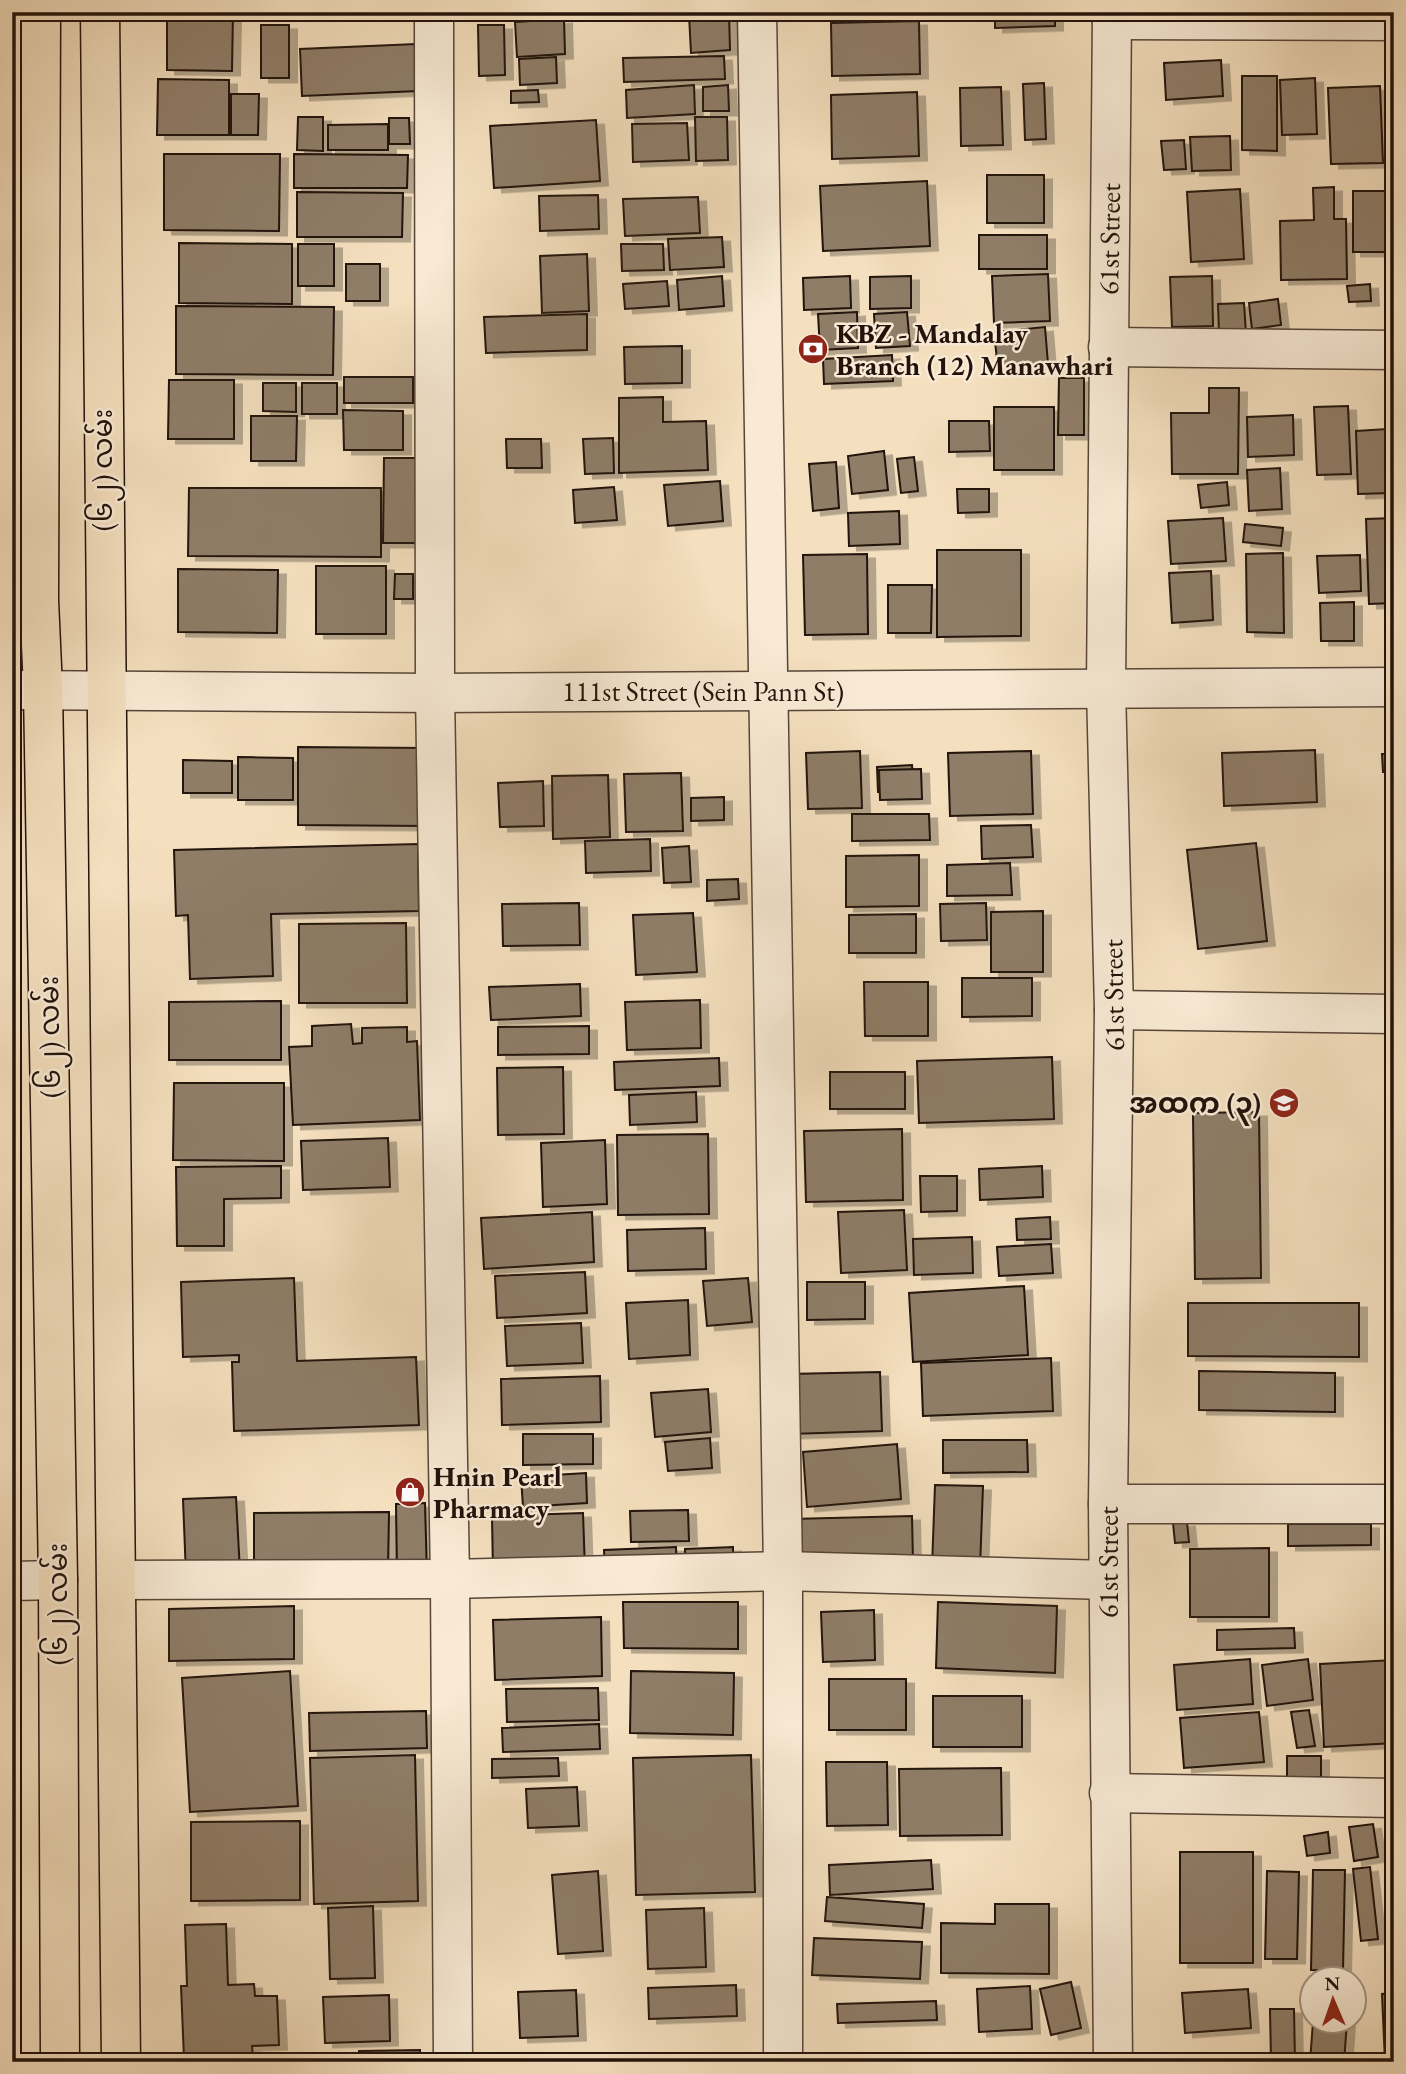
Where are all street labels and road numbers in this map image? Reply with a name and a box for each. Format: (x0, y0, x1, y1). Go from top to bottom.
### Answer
street label: 61st Street (1090, 183, 1128, 295)
street label: (၆၂) လမ်း (84, 409, 125, 531)
street label: 111st Street (Sein Pann St) (562, 673, 844, 709)
street label: 61st Street (1094, 939, 1132, 1051)
street label: (၆၂) လမ်း (30, 975, 73, 1099)
street label: 61st Street (1090, 1506, 1126, 1618)
street label: (၆၂) လမ်း (39, 1543, 80, 1665)

